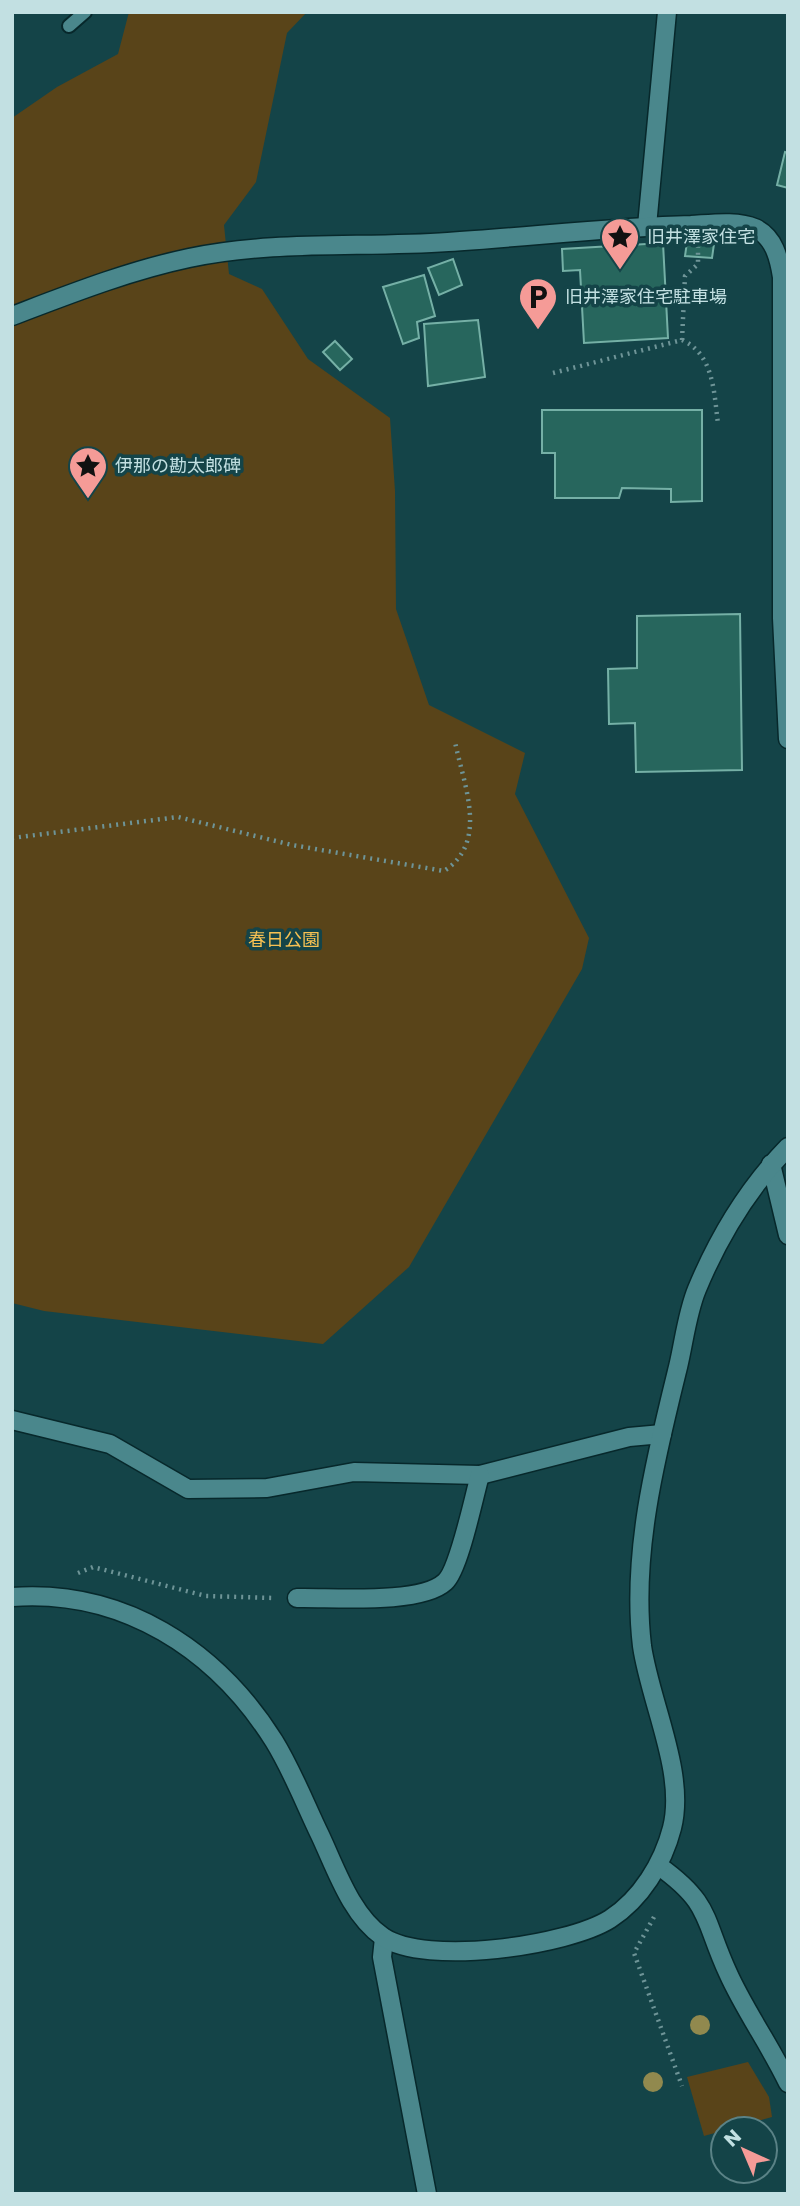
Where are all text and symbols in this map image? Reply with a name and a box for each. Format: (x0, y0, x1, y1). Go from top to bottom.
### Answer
place icon: 旧井澤家住宅 (599, 216, 641, 271)
place label: 旧井澤家住宅 (647, 224, 755, 249)
parking icon: 旧井澤家住宅駐車場 (517, 276, 559, 331)
place label: 旧井澤家住宅駐車場 (565, 284, 727, 309)
place icon: 伊那の勘太郎碑 (67, 445, 109, 500)
place label: 伊那の勘太郎碑 (115, 453, 241, 478)
park label: 春日公園 (248, 927, 320, 952)
north arrow (709, 2115, 779, 2185)
text: N (718, 2123, 747, 2153)

